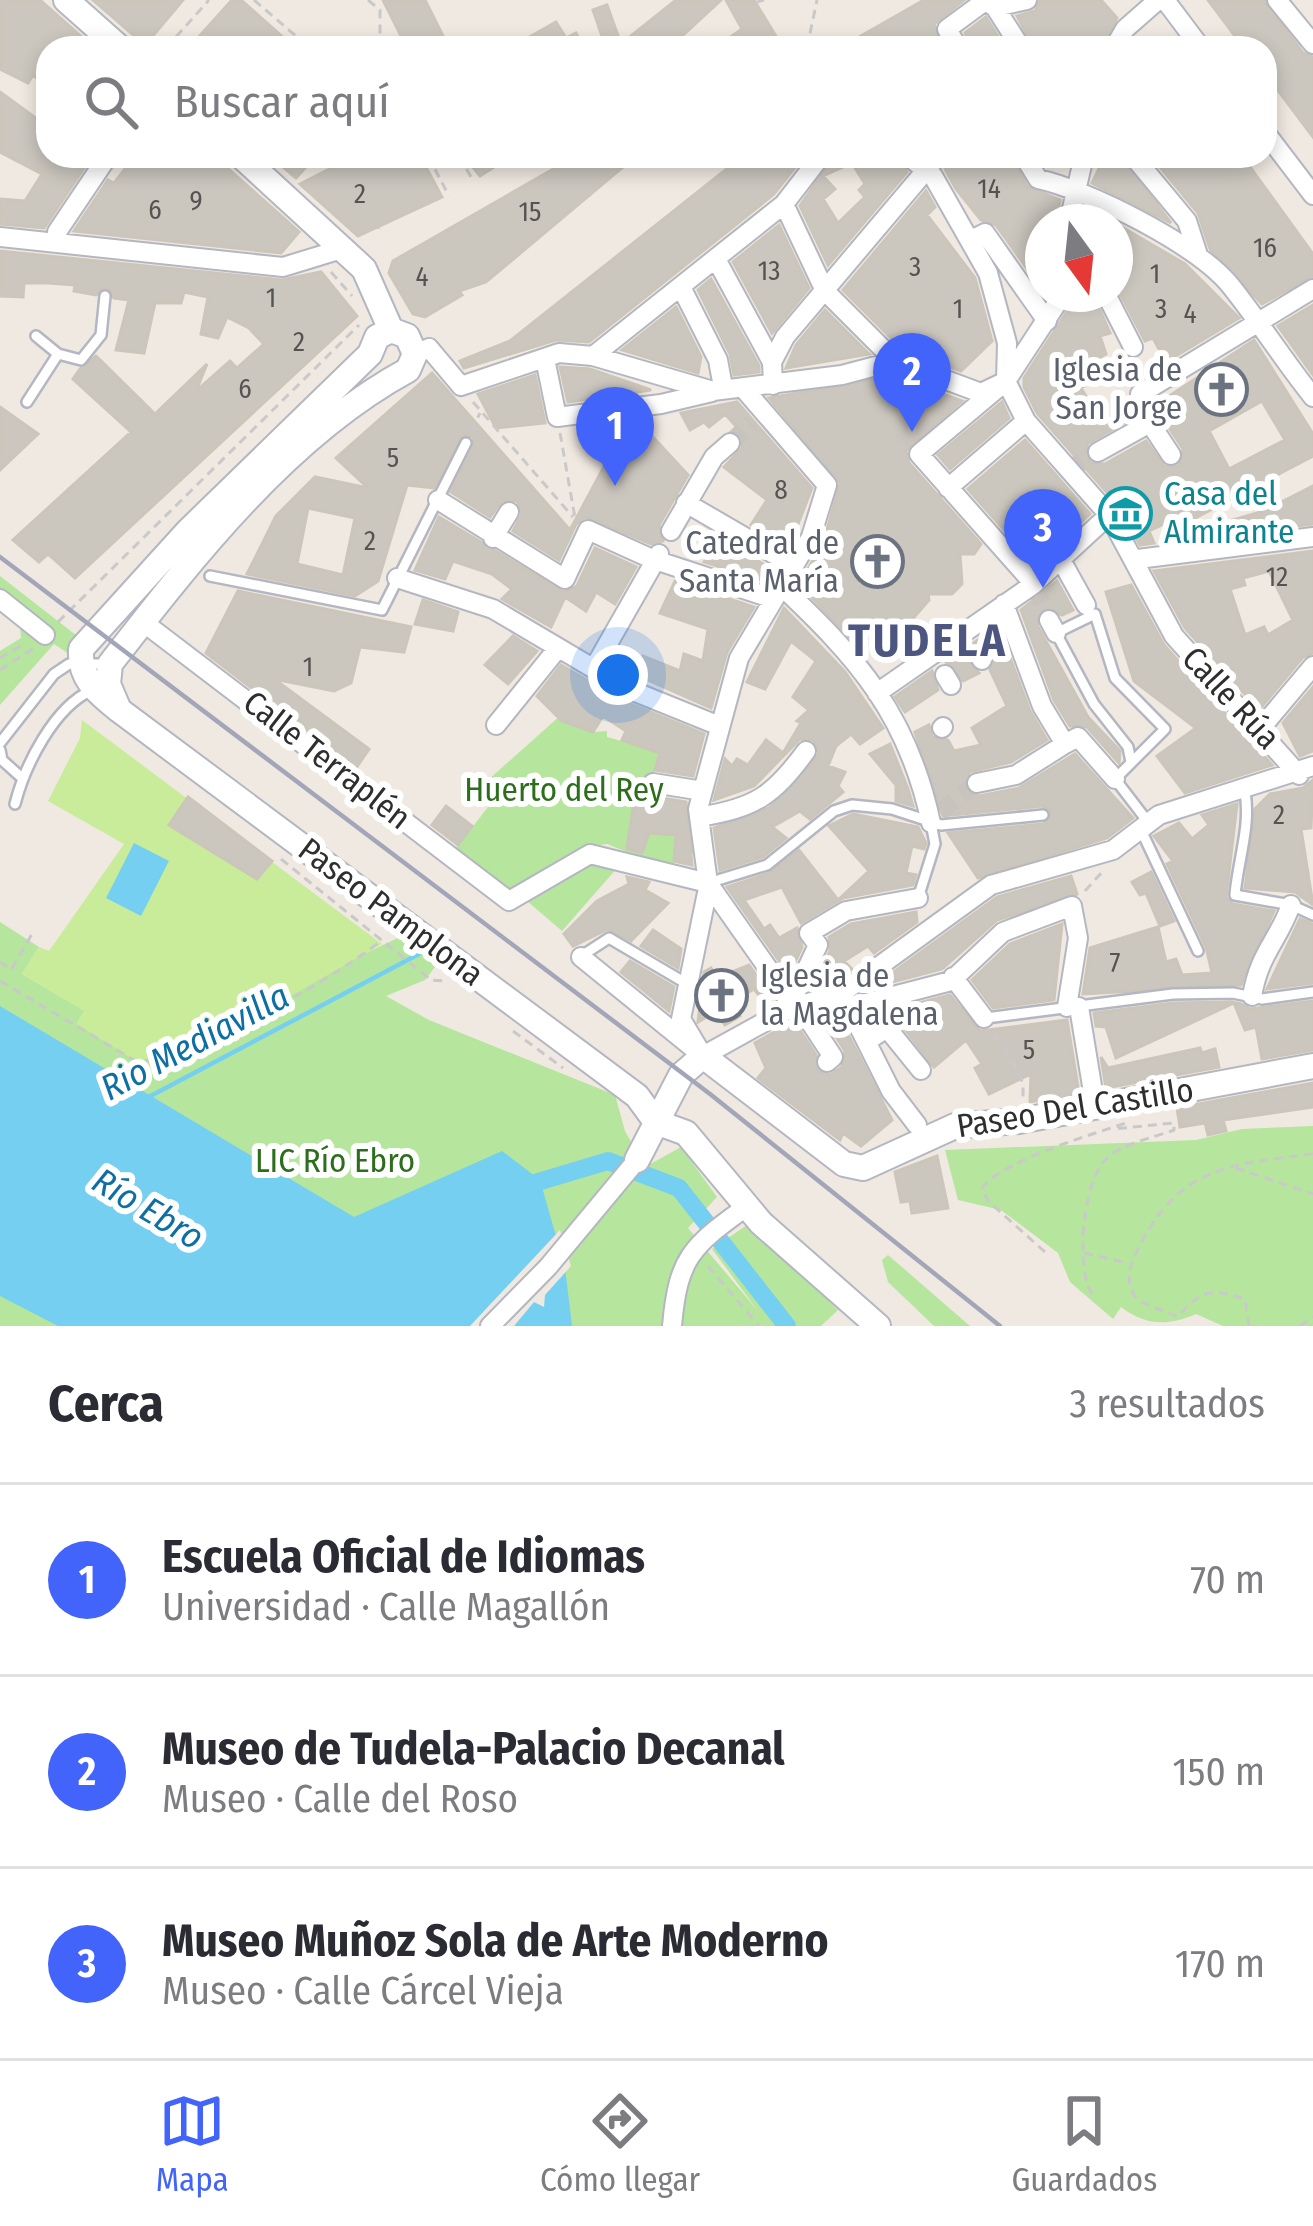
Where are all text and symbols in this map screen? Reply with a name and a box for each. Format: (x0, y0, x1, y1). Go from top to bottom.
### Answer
search box (36, 36, 1277, 168)
icon: search (78, 69, 144, 135)
text: Buscar aquí (174, 75, 390, 129)
house number: 14 (977, 173, 1001, 205)
house number: 2 (354, 178, 366, 210)
house number: 9 (189, 185, 203, 217)
house number: 6 (148, 194, 162, 226)
house number: 15 (519, 196, 541, 228)
north arrow (1025, 204, 1133, 312)
house number: 16 (1253, 232, 1277, 264)
house number: 3 (909, 251, 921, 283)
house number: 13 (758, 255, 780, 287)
house number: 1 (1150, 258, 1160, 290)
house number: 4 (415, 261, 429, 293)
house number: 1 (266, 282, 276, 314)
house number: 1 (953, 293, 963, 325)
house number: 3 (1155, 293, 1167, 325)
house number: 4 (1183, 298, 1197, 330)
house number: 2 (293, 326, 305, 358)
pin: 2 (873, 333, 951, 432)
place label: Iglesia de San Jorge (1053, 350, 1182, 428)
church icon: Iglesia de San Jorge (1193, 361, 1249, 417)
house number: 6 (238, 373, 252, 405)
pin: 1 (576, 387, 654, 486)
house number: 5 (387, 442, 399, 474)
house number: 8 (774, 474, 788, 506)
place label: Casa del Almirante (1164, 474, 1294, 552)
museum icon: Casa del Almirante (1097, 485, 1153, 541)
pin: 3 (1004, 489, 1082, 588)
place label: Catedral de Santa María (679, 523, 839, 601)
house number: 2 (364, 525, 376, 557)
church icon: Catedral de Santa María (850, 534, 906, 590)
house number: 12 (1266, 561, 1288, 593)
district label: TUDELA (848, 614, 1008, 668)
street label: Calle Rúa (1174, 639, 1288, 757)
your location (588, 645, 648, 705)
house number: 1 (303, 651, 313, 683)
street label: Calle Terraplén (235, 682, 419, 838)
park label: Huerto del Rey (464, 770, 664, 810)
house number: 2 (1273, 799, 1285, 831)
street label: Paseo Pamplona (291, 829, 491, 995)
house number: 7 (1110, 947, 1121, 979)
place label: Iglesia de la Magdalena (760, 956, 939, 1034)
church icon: Iglesia de la Magdalena (693, 967, 749, 1023)
water label: Rio Mediavilla (93, 974, 297, 1110)
house number: 5 (1023, 1034, 1035, 1066)
street label: Paseo Del Castillo (954, 1070, 1196, 1146)
park label: LIC Río Ebro (255, 1141, 415, 1181)
water label: Río Ebro (84, 1159, 212, 1259)
text: Cerca (48, 1373, 164, 1435)
text: 3 resultados (1069, 1381, 1265, 1427)
text: Escuela Oficial de Idiomas (162, 1530, 645, 1584)
text: 1 (79, 1557, 95, 1603)
text: 70 m (1190, 1557, 1265, 1603)
text: Universidad · Calle Magallón (162, 1584, 610, 1630)
text: Museo de Tudela-Palacio Decanal (162, 1722, 785, 1776)
text: 2 (78, 1749, 96, 1795)
text: 150 m (1172, 1749, 1265, 1795)
text: Museo · Calle del Roso (162, 1776, 518, 1822)
text: Museo Muñoz Sola de Arte Moderno (162, 1914, 829, 1968)
text: 3 (78, 1941, 96, 1987)
text: 170 m (1175, 1941, 1265, 1987)
text: Museo · Calle Cárcel Vieja (162, 1968, 564, 2014)
tab: Mapa (156, 2088, 229, 2200)
tab: Cómo llegar (540, 2088, 700, 2200)
tab: Guardados (1011, 2088, 1157, 2200)

